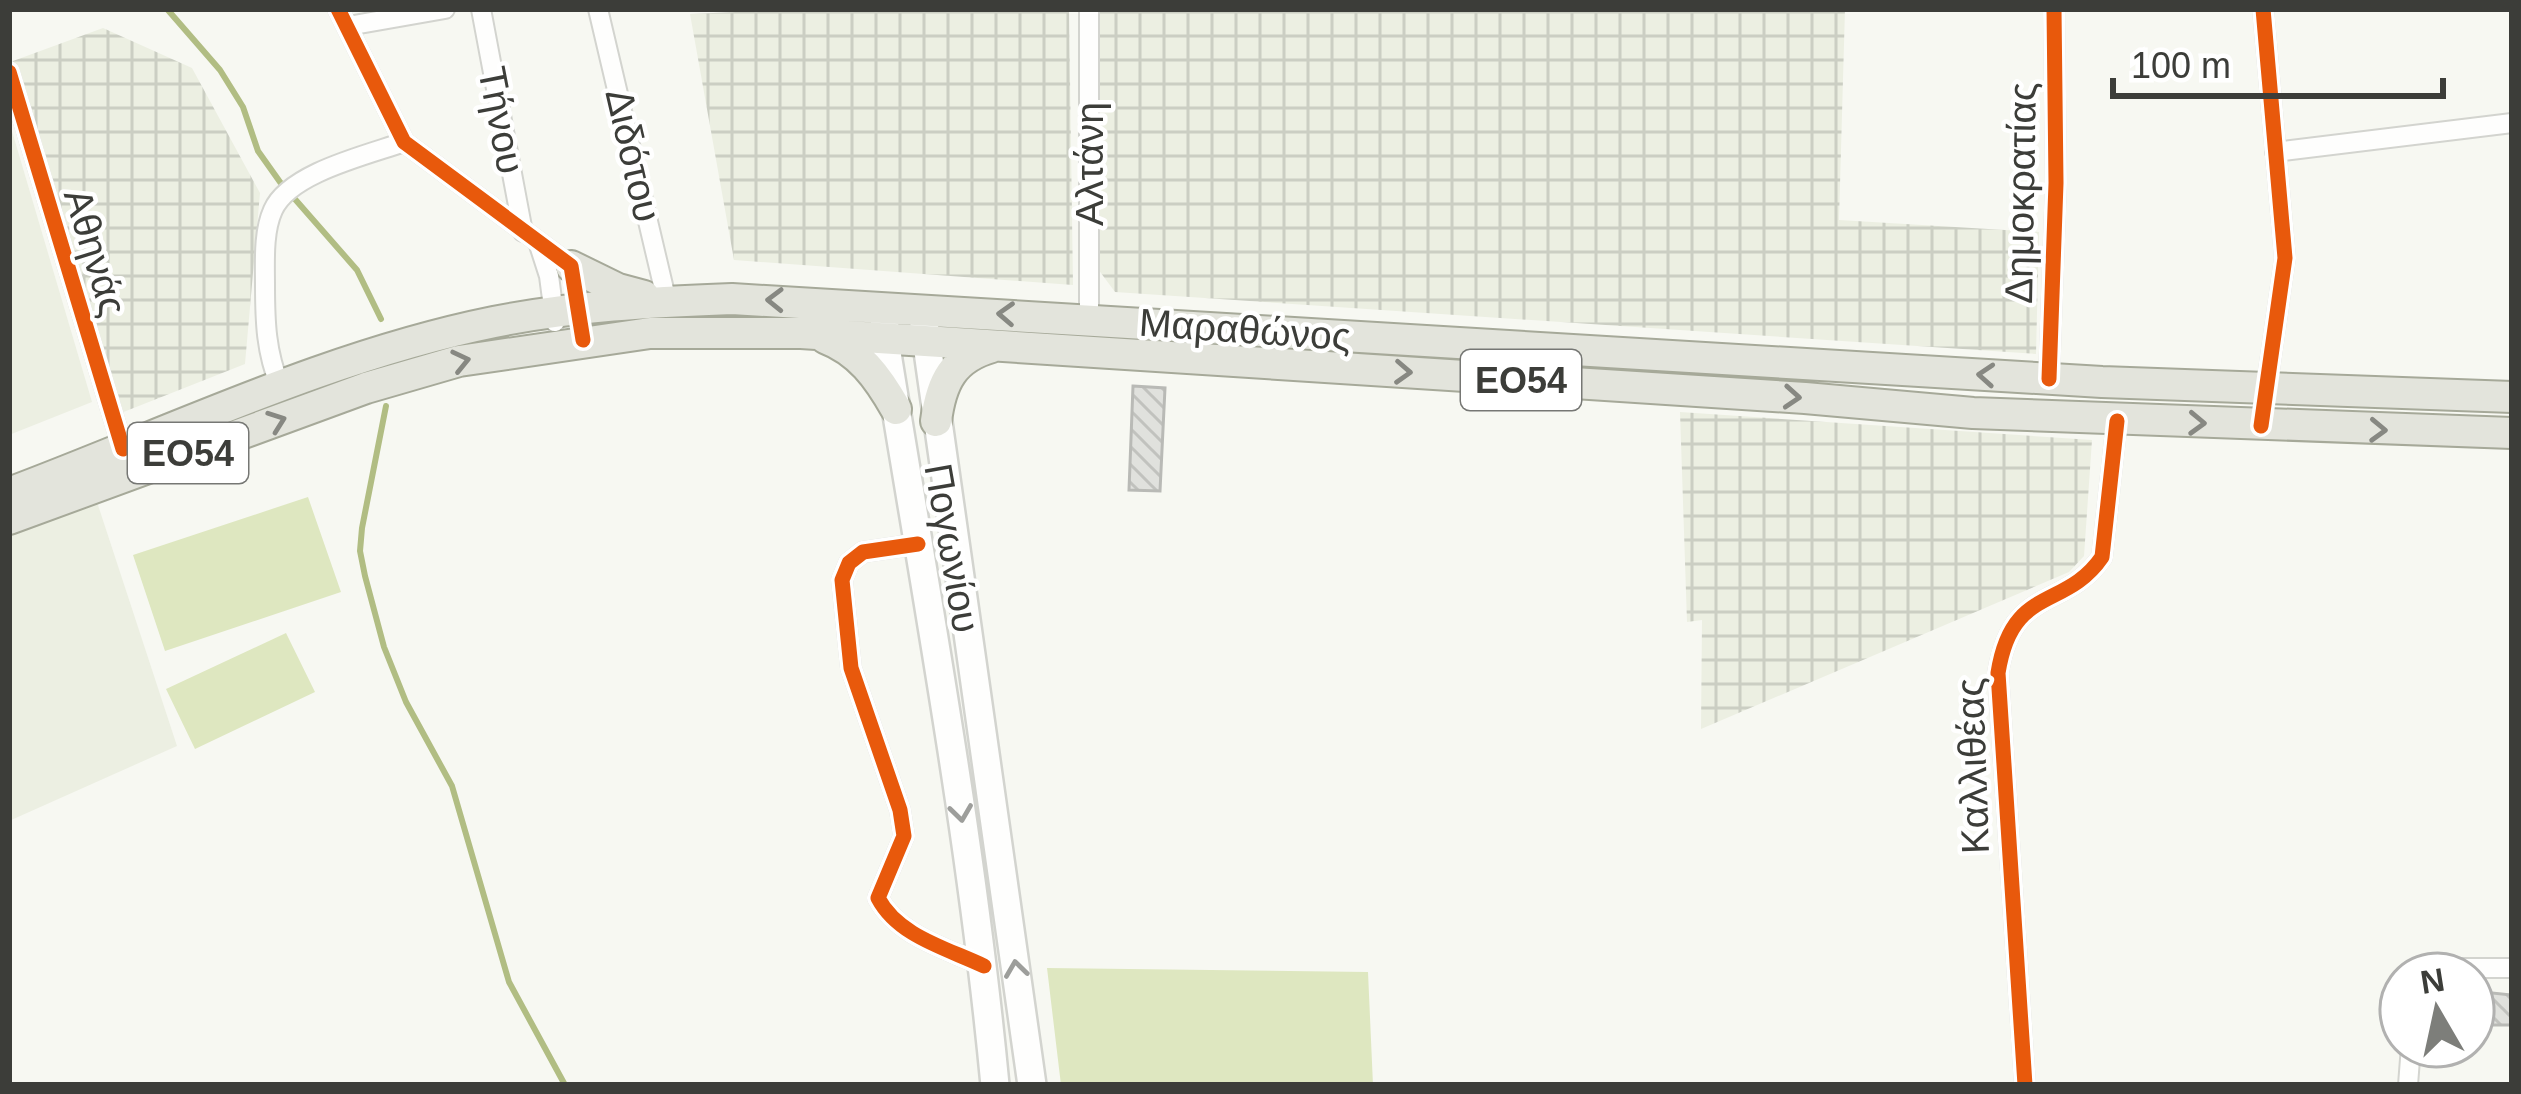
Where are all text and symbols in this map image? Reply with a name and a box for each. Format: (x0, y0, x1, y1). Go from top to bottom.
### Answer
scale bar (2113, 24, 2443, 98)
text: 100 m (2131, 45, 2231, 86)
street label: Τήνου (470, 63, 533, 177)
street label: Δημοκρατίας (1997, 82, 2044, 304)
street label: Διδότου (597, 84, 670, 226)
street label: Αλτάνη (1068, 102, 1111, 226)
street label: Αθηνάς (56, 184, 135, 321)
one-way arrow (765, 288, 784, 314)
one-way arrow (996, 301, 1015, 327)
street label: Μαραθώνος (1138, 301, 1352, 358)
one-way arrow (451, 350, 471, 375)
road number: ΕΟ54 (1461, 350, 1581, 410)
one-way arrow (1394, 359, 1413, 385)
one-way arrow (1976, 362, 1995, 388)
one-way arrow (1783, 384, 1802, 410)
one-way arrow (2188, 410, 2207, 436)
one-way arrow (265, 411, 286, 435)
one-way arrow (2369, 416, 2388, 442)
road number: ΕΟ54 (128, 423, 248, 483)
street label: Πογωνίου (916, 460, 989, 636)
street label: Καλλιθέας (1948, 677, 1997, 855)
one-way arrow (947, 804, 973, 823)
north arrow (2377, 950, 2497, 1070)
one-way arrow (1004, 959, 1030, 979)
text: N (2418, 961, 2447, 1001)

